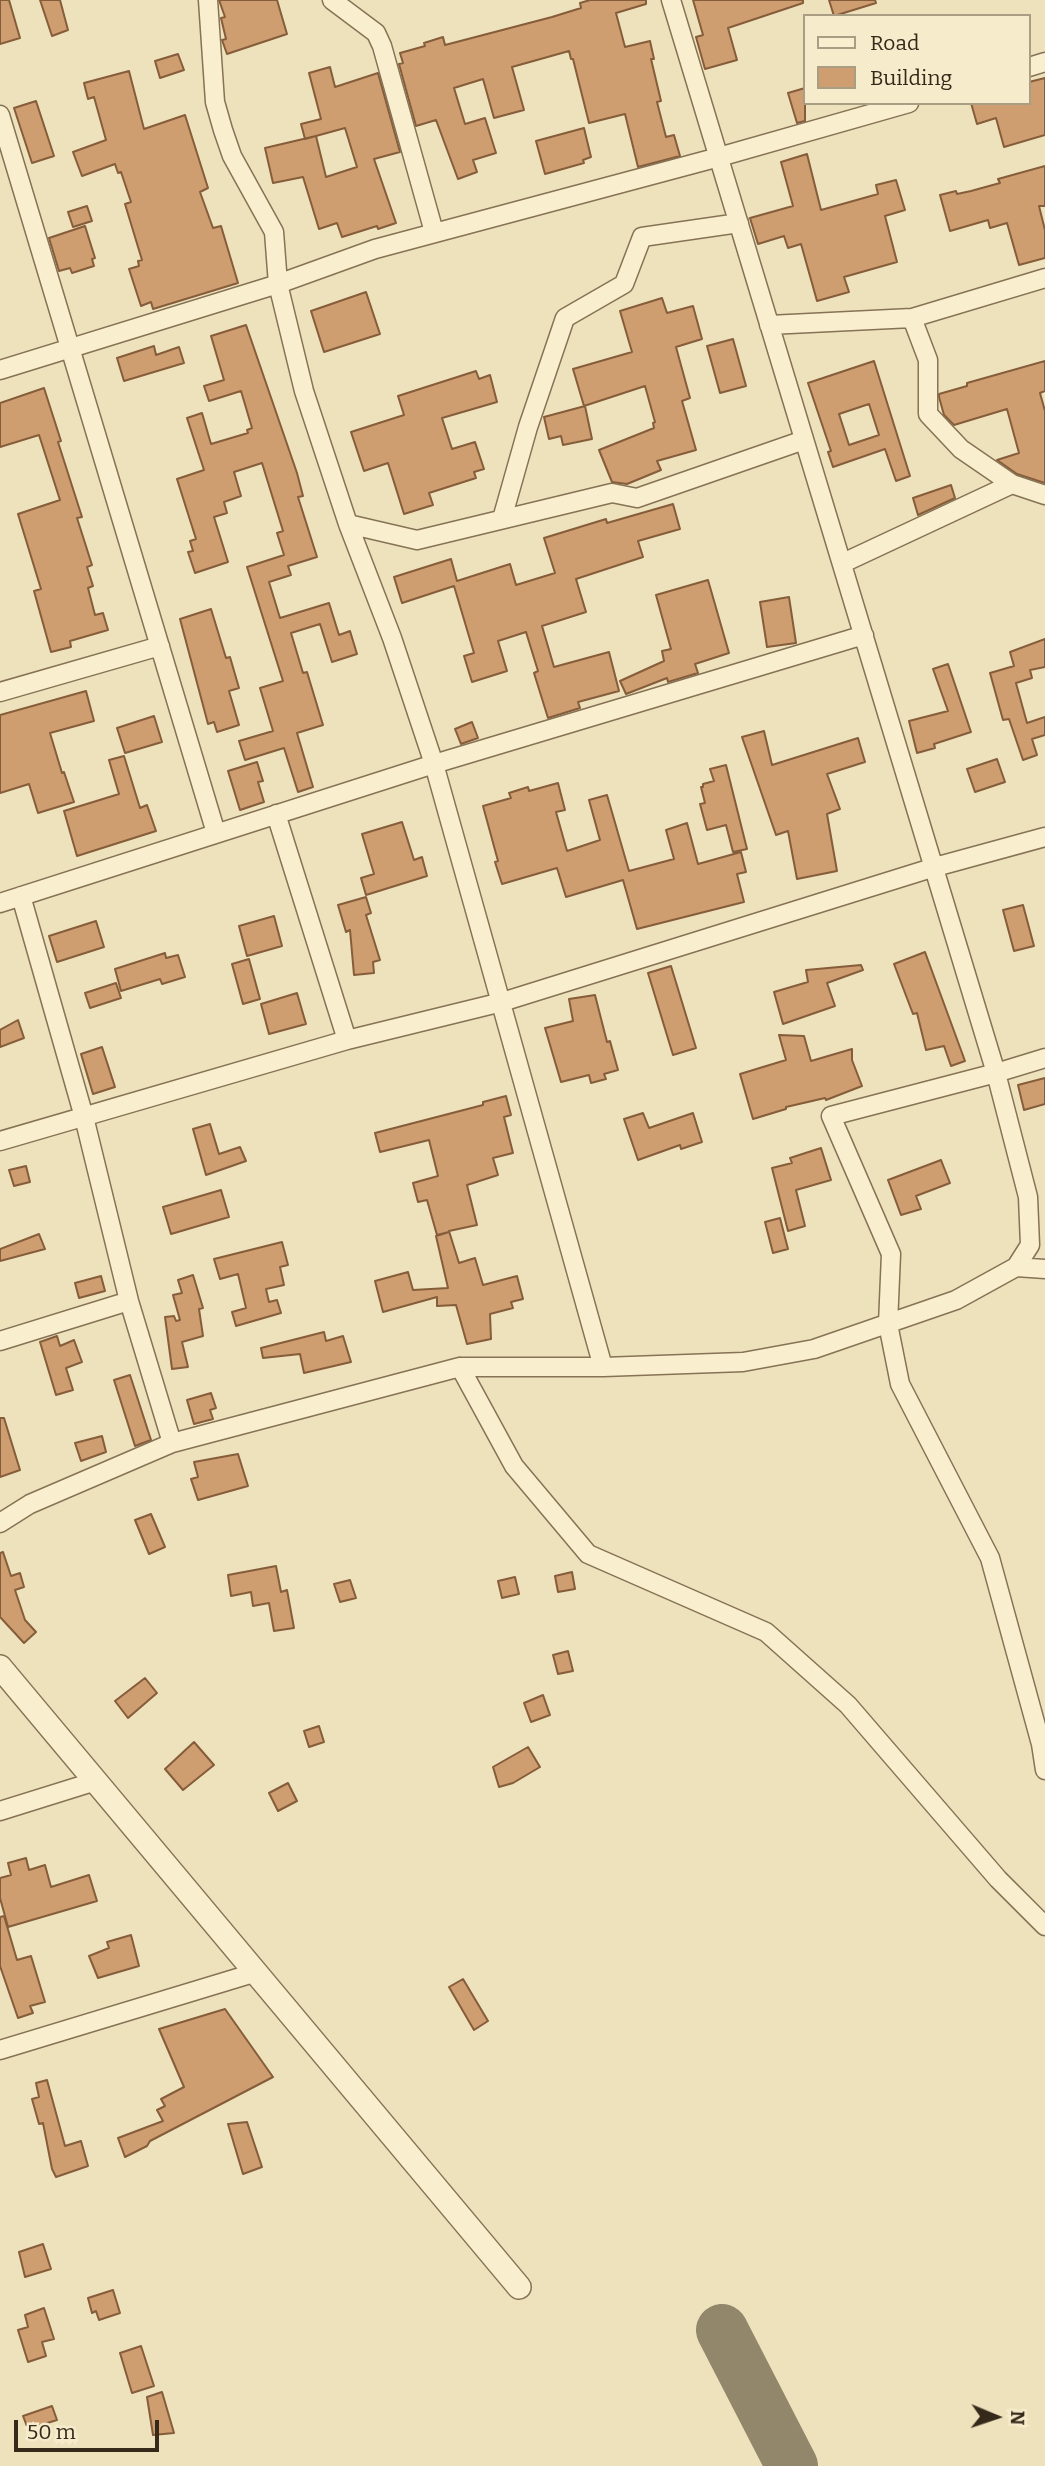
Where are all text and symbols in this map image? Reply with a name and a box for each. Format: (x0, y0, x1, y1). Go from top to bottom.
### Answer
legend (804, 14, 1031, 105)
text: Road (870, 30, 919, 56)
text: Building (870, 65, 952, 91)
north arrow (961, 2382, 1031, 2452)
scale bar (18, 2406, 163, 2450)
text: N (1006, 2410, 1029, 2425)
text: 50 m (27, 2419, 76, 2445)

